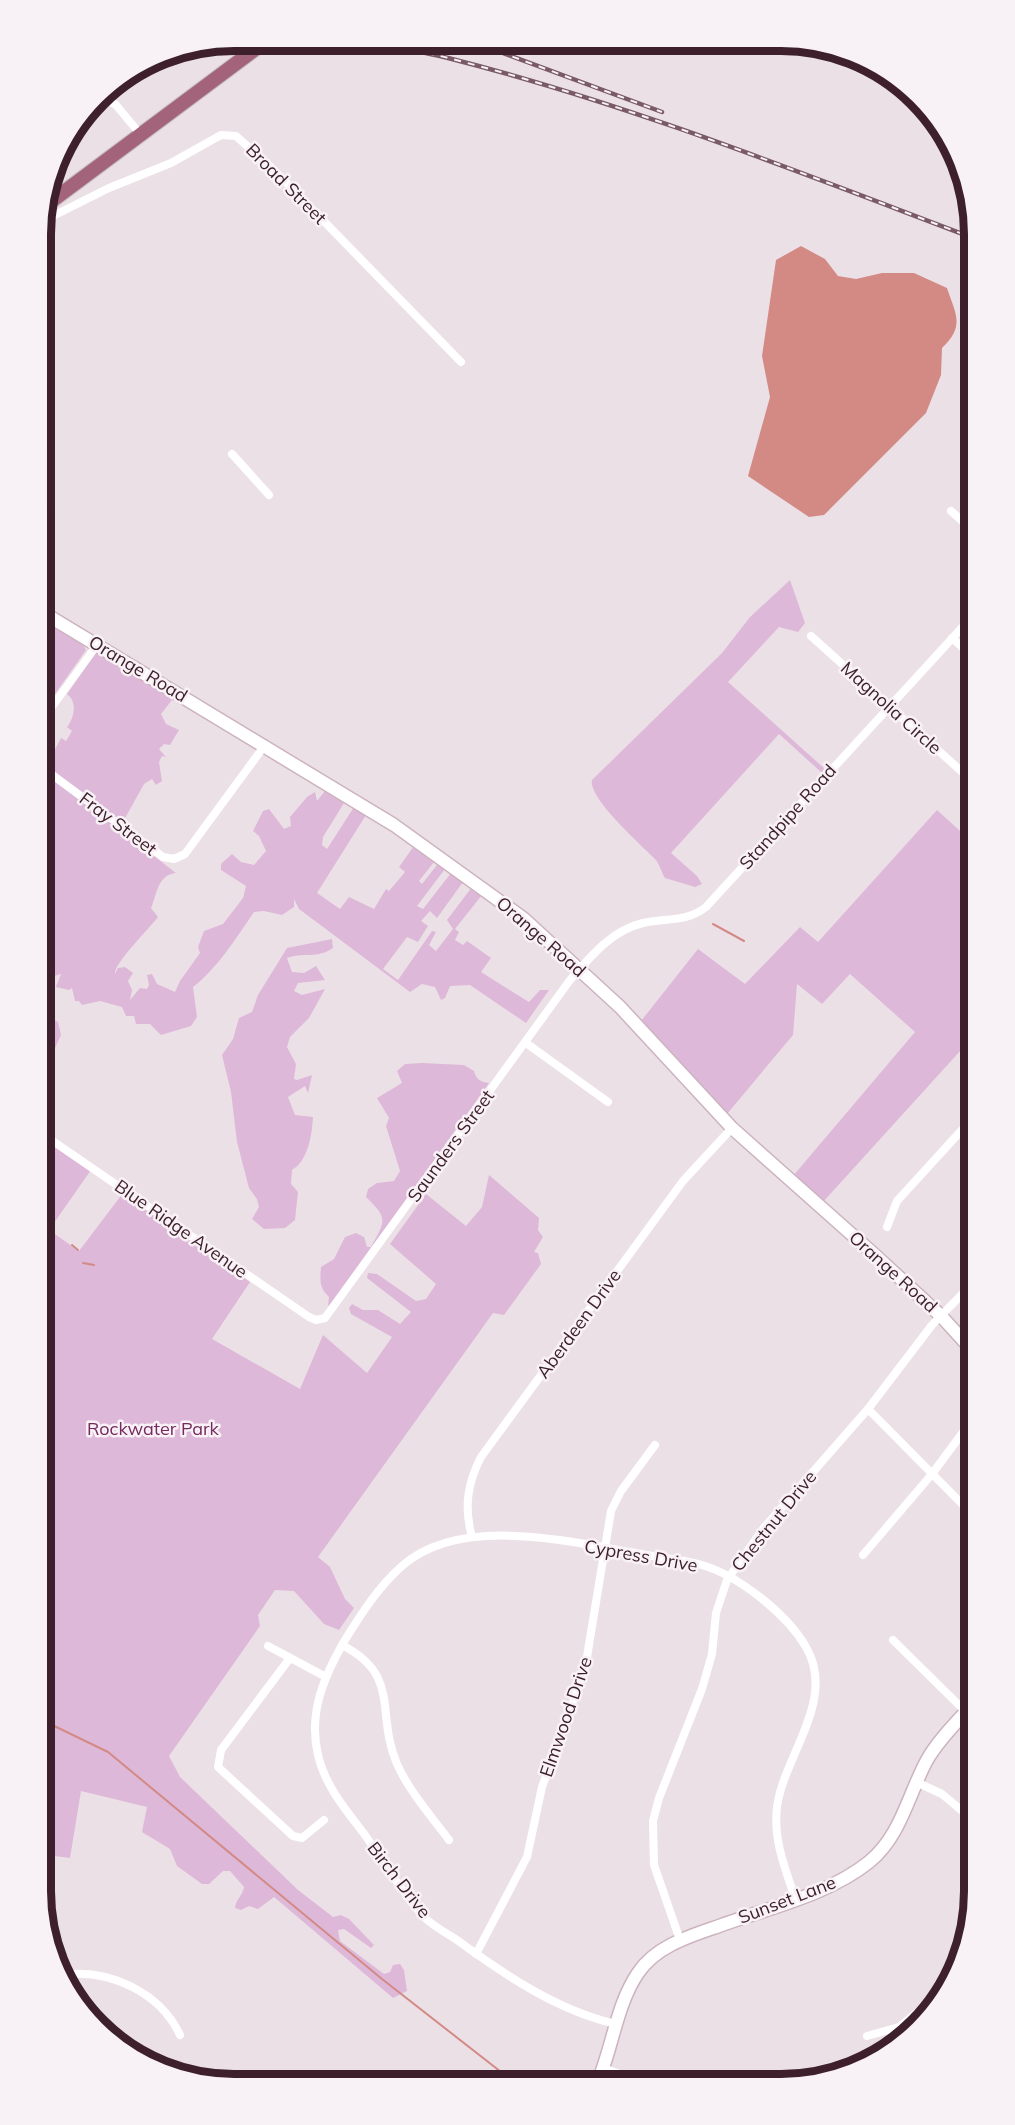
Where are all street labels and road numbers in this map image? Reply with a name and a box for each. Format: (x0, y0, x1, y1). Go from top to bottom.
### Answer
street label: Broad Street (241, 138, 332, 229)
street label: Orange Road (85, 630, 192, 707)
street label: Magnolia Circle (836, 656, 947, 759)
street label: Standpipe Road (734, 759, 841, 874)
street label: Fray Street (75, 787, 162, 860)
street label: Orange Road (492, 891, 591, 982)
street label: Saunders Street (402, 1085, 499, 1206)
street label: Blue Ridge Avenue (110, 1174, 252, 1283)
street label: Orange Road (844, 1226, 942, 1317)
street label: Aberdeen Drive (531, 1265, 626, 1383)
street label: Chestnut Drive (726, 1466, 821, 1576)
street label: Cypress Drive (583, 1534, 699, 1577)
street label: Elmwood Drive (534, 1654, 597, 1780)
street label: Birch Drive (362, 1837, 436, 1922)
street label: Sunset Lane (735, 1870, 839, 1929)

